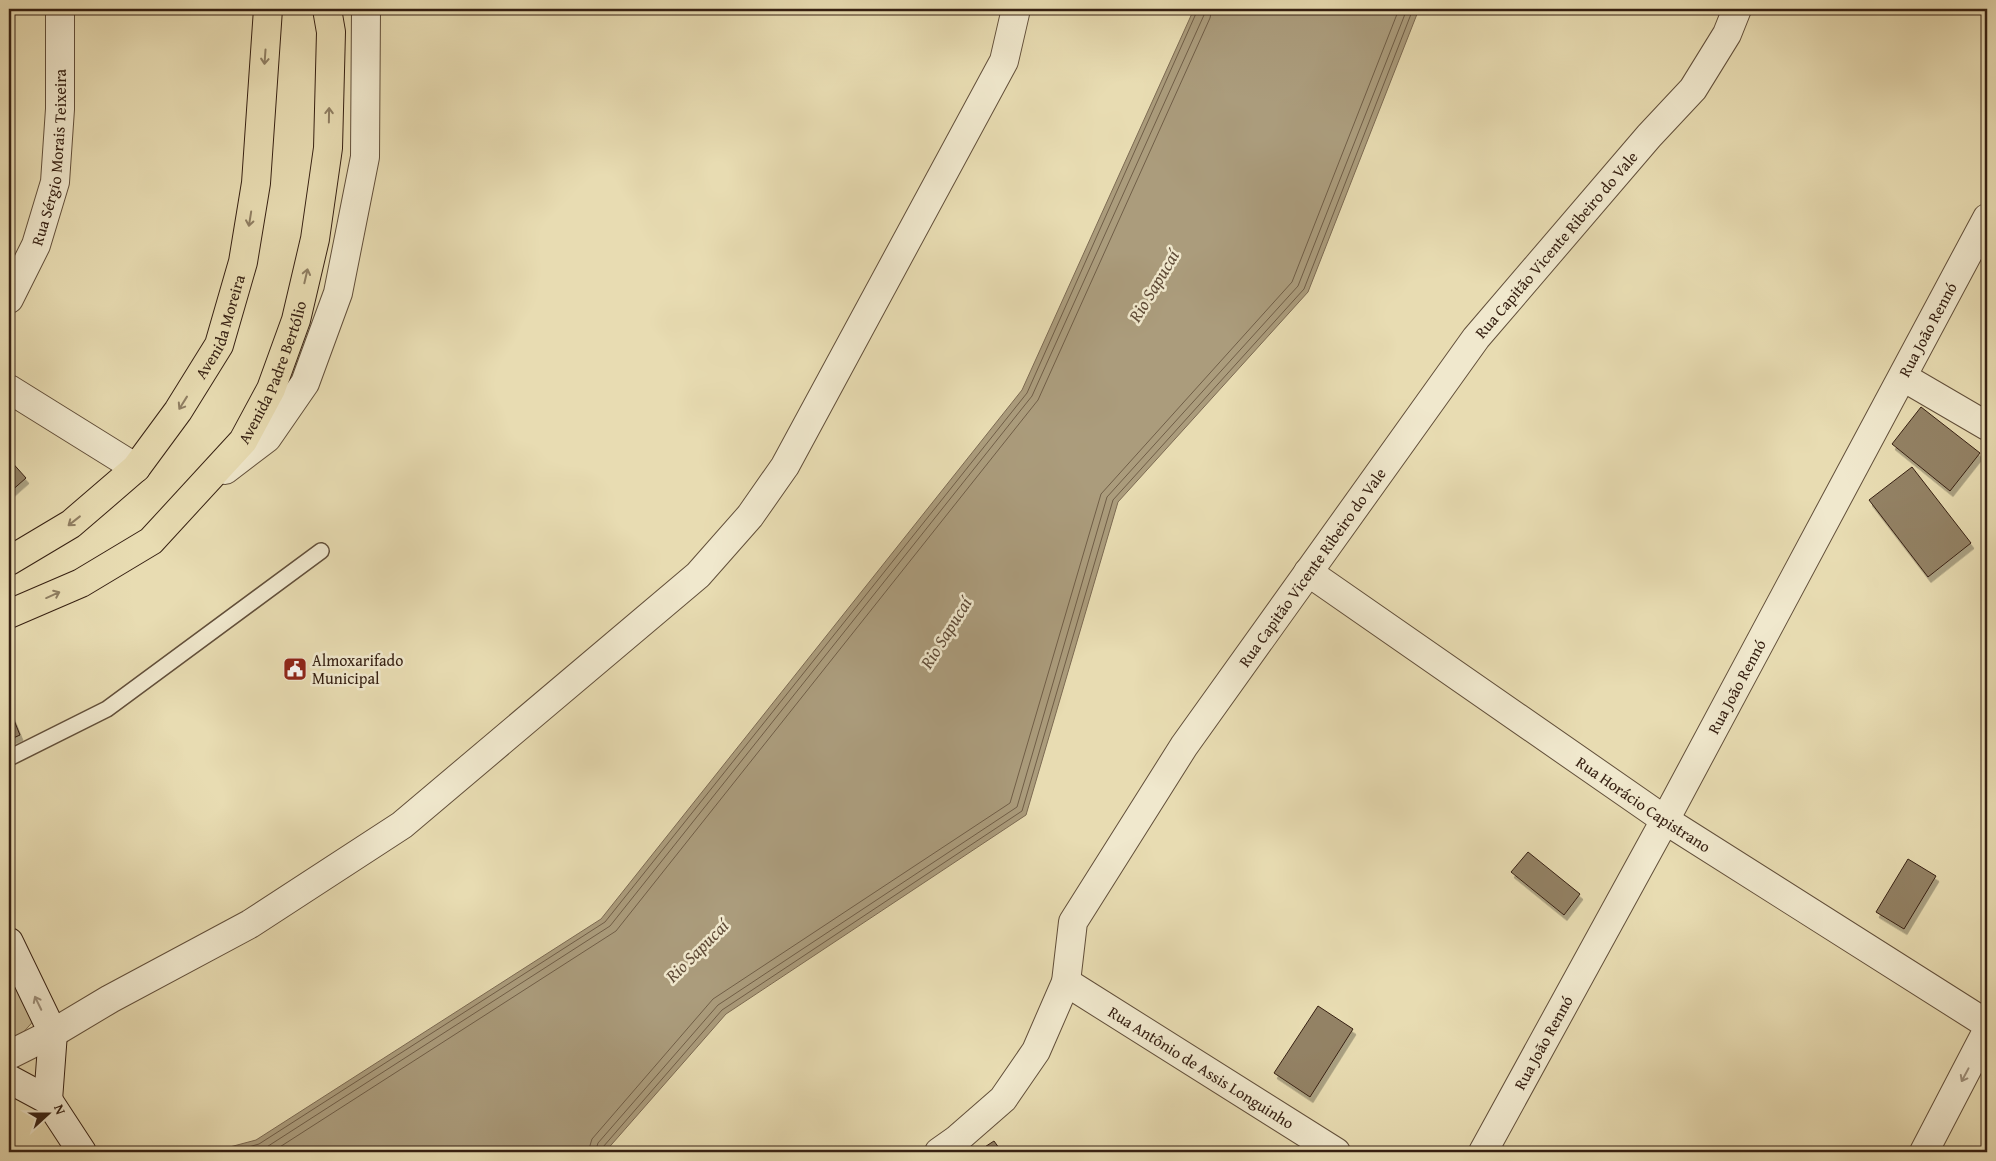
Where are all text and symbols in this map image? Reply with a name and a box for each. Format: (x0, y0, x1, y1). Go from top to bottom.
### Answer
one-way arrow (261, 49, 270, 65)
street label: Rua Sérgio Morais Teixeira (25, 68, 72, 248)
one-way arrow (324, 108, 334, 124)
street label: Rua Capitão Vicente Ribeiro do Vale (1469, 146, 1643, 343)
one-way arrow (245, 211, 255, 227)
water label: Rio Sapucaí (1121, 242, 1187, 328)
one-way arrow (302, 268, 311, 284)
street label: Avenida Moreira (189, 271, 251, 384)
street label: Rua João Rennó (1892, 278, 1963, 381)
street label: Avenida Padre Bertólio (232, 298, 312, 448)
one-way arrow (178, 395, 188, 409)
street label: Rua Capitão Vicente Ribeiro do Vale (1232, 463, 1392, 672)
one-way arrow (68, 515, 81, 526)
one-way arrow (45, 589, 60, 599)
water label: Rio Sapucaí (912, 590, 979, 675)
street label: Rua João Rennó (1701, 635, 1772, 738)
place label: Almoxarifado Municipal (312, 648, 403, 690)
public building icon: Almoxarifado Municipal (282, 656, 308, 682)
street label: Rua Horácio Capistrano (1571, 750, 1716, 858)
water label: Rio Sapucaí (658, 911, 736, 989)
street label: Rua João Rennó (1507, 991, 1579, 1094)
one-way arrow (33, 996, 43, 1011)
street label: Rua Antônio de Assis Longuinho (1104, 1000, 1299, 1135)
one-way arrow (1960, 1067, 1970, 1082)
north arrow (22, 1088, 72, 1138)
text: N (49, 1101, 71, 1118)

